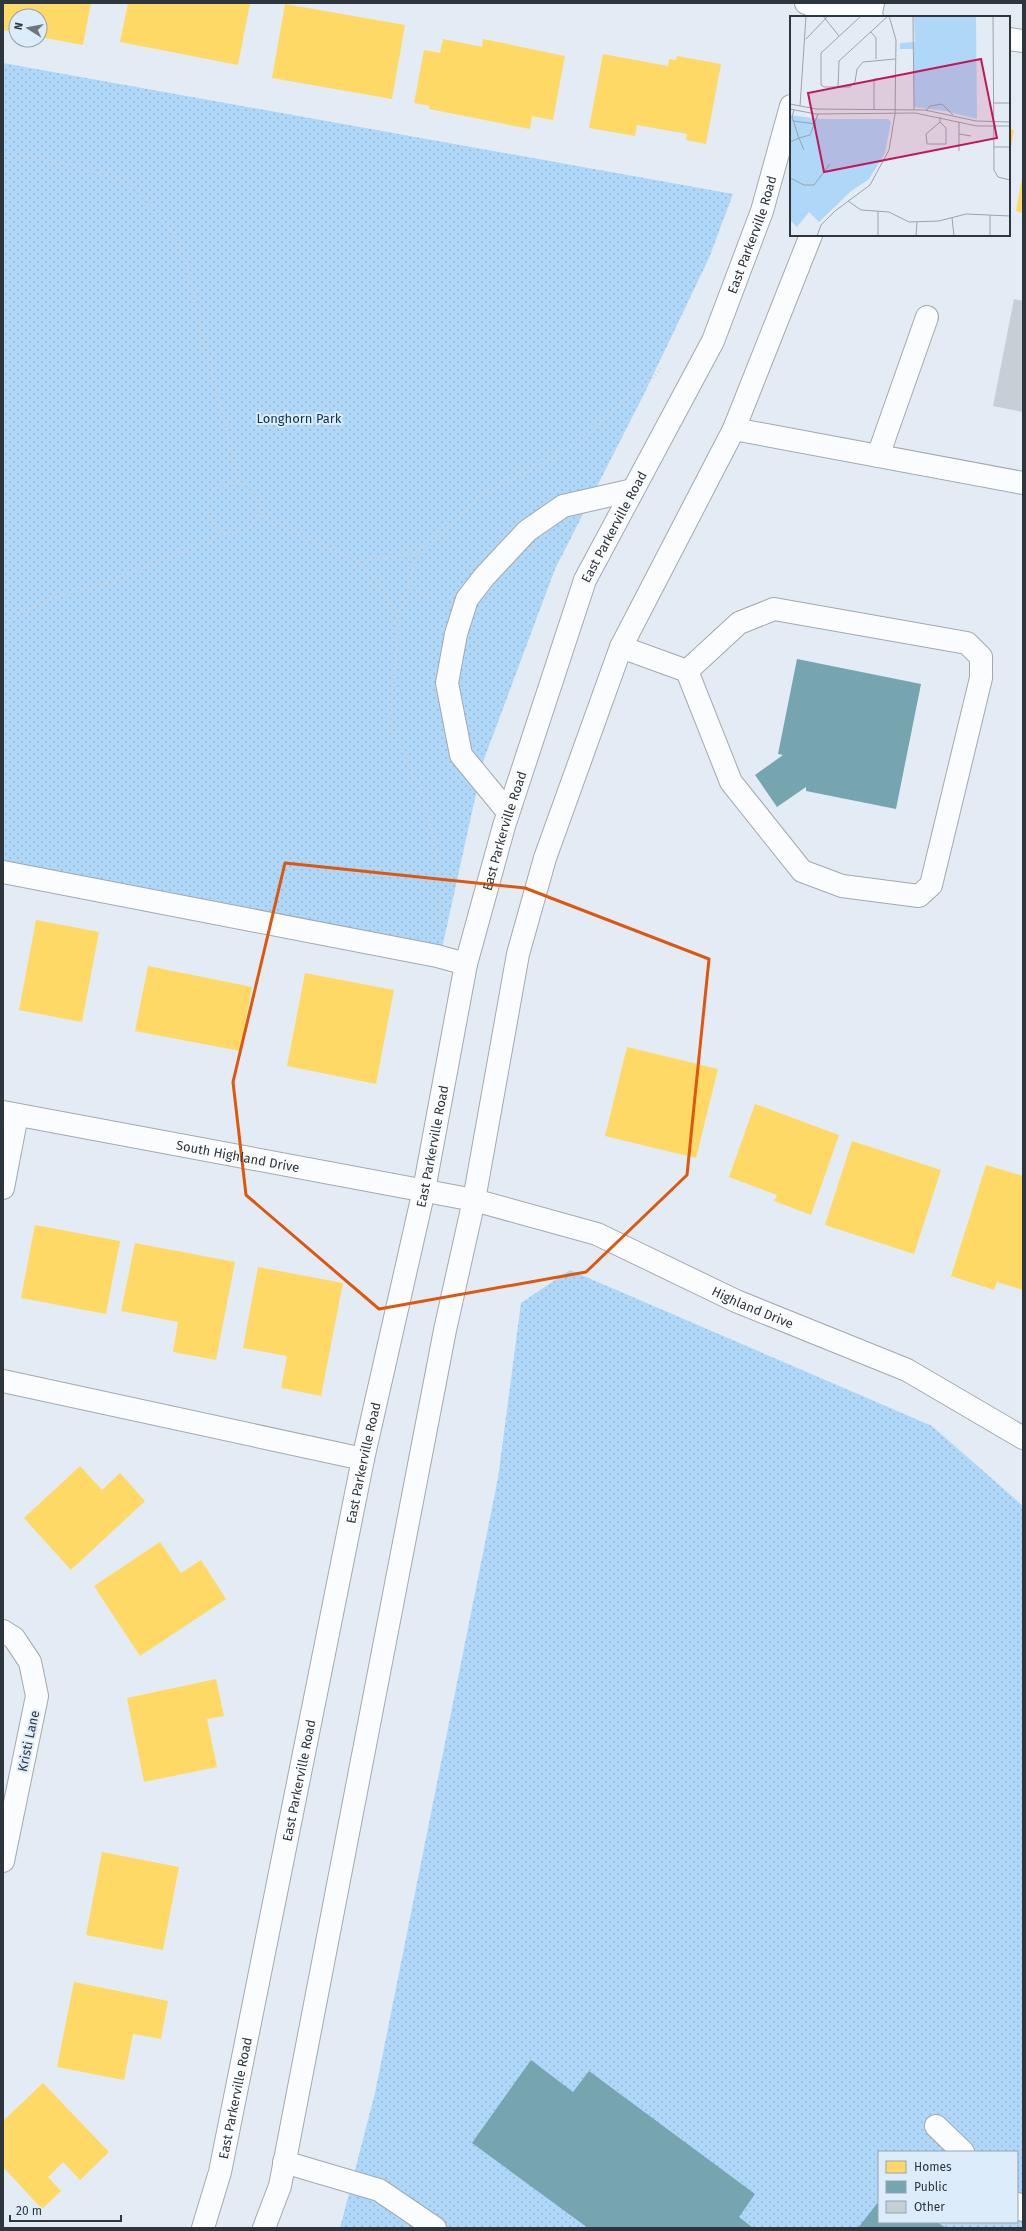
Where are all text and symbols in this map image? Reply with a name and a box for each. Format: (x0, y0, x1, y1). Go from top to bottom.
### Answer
north arrow (8, 8, 48, 48)
inset map (790, 16, 1010, 236)
text: N (12, 21, 26, 31)
street label: East Parkerville Road (725, 174, 779, 296)
park label: Longhorn Park (257, 411, 342, 426)
street label: East Parkerville Road (578, 469, 650, 585)
street label: East Parkerville Road (480, 769, 530, 892)
street label: East Parkerville Road (413, 1084, 451, 1209)
street label: South Highland Drive (175, 1138, 301, 1175)
street label: Highland Drive (709, 1284, 796, 1331)
street label: East Parkerville Road (343, 1401, 384, 1525)
street label: Kristi Lane (15, 1709, 42, 1773)
street label: East Parkerville Road (280, 1718, 319, 1843)
street label: East Parkerville Road (216, 2036, 255, 2160)
legend (878, 2151, 1018, 2223)
text: Homes (914, 2160, 952, 2174)
text: Public (914, 2180, 948, 2194)
scale bar (10, 2197, 121, 2223)
text: Other (914, 2200, 945, 2214)
text: 20 m (16, 2204, 42, 2218)

